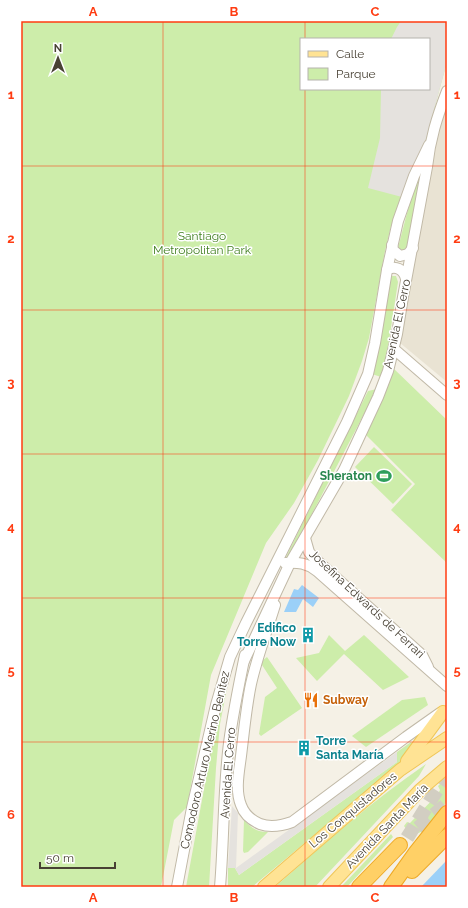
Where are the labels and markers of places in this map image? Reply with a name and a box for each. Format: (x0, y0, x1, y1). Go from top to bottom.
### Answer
sports icon: Sheraton (375, 467, 393, 485)
place label: Sheraton (320, 469, 372, 483)
place label: Edifico Torre Now (237, 621, 297, 649)
building icon: Edifico Torre Now (299, 626, 317, 644)
restaurant icon: Subway (302, 691, 320, 709)
place label: Subway (323, 693, 369, 707)
place label: Torre Santa María (316, 734, 384, 762)
building icon: Torre Santa María (295, 739, 313, 757)

